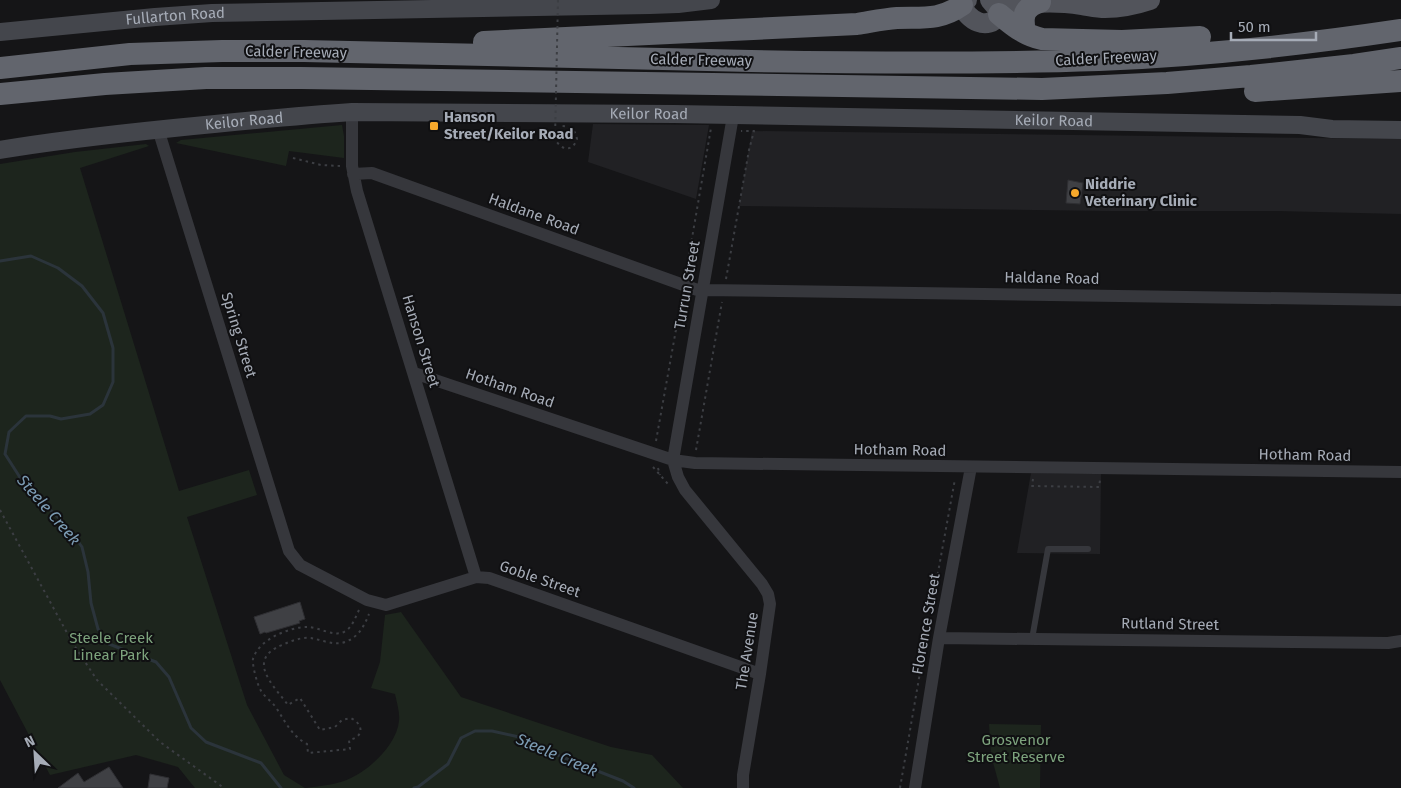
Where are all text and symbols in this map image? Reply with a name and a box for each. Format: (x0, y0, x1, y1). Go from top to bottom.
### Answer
street label: Fullarton Road (125, 4, 225, 29)
scale bar (1231, 10, 1316, 42)
text: 50 m (1238, 18, 1271, 36)
street label: Calder Freeway (245, 42, 348, 62)
street label: Calder Freeway (1055, 46, 1158, 70)
street label: Calder Freeway (650, 50, 753, 70)
street label: Keilor Road (610, 105, 688, 123)
street label: Keilor Road (204, 108, 284, 134)
place label: Hanson Street/Keilor Road (444, 108, 573, 143)
street label: Keilor Road (1014, 111, 1093, 130)
marker: Hanson Street/Keilor Road (428, 120, 440, 132)
place label: Niddrie Veterinary Clinic (1084, 175, 1198, 210)
marker: Niddrie Veterinary Clinic (1069, 187, 1081, 199)
street label: Haldane Road (486, 189, 582, 239)
street label: Turrun Street (670, 239, 704, 331)
street label: Haldane Road (1004, 268, 1100, 288)
street label: Spring Street (217, 290, 261, 380)
street label: Hanson Street (398, 292, 444, 390)
street label: Hotham Road (463, 364, 557, 412)
street label: Hotham Road (853, 440, 947, 460)
street label: Hotham Road (1258, 445, 1352, 465)
water label: Steele Creek (13, 470, 85, 549)
street label: Goble Street (497, 557, 583, 601)
street label: Florence Street (908, 571, 944, 676)
street label: The Avenue (732, 611, 762, 691)
street label: Rutland Street (1121, 614, 1220, 634)
park label: Steele Creek Linear Park (69, 629, 153, 664)
north arrow (10, 728, 60, 778)
water label: Steele Creek (512, 729, 601, 781)
park label: Grosvenor Street Reserve (967, 731, 1065, 766)
text: N (22, 732, 38, 751)

